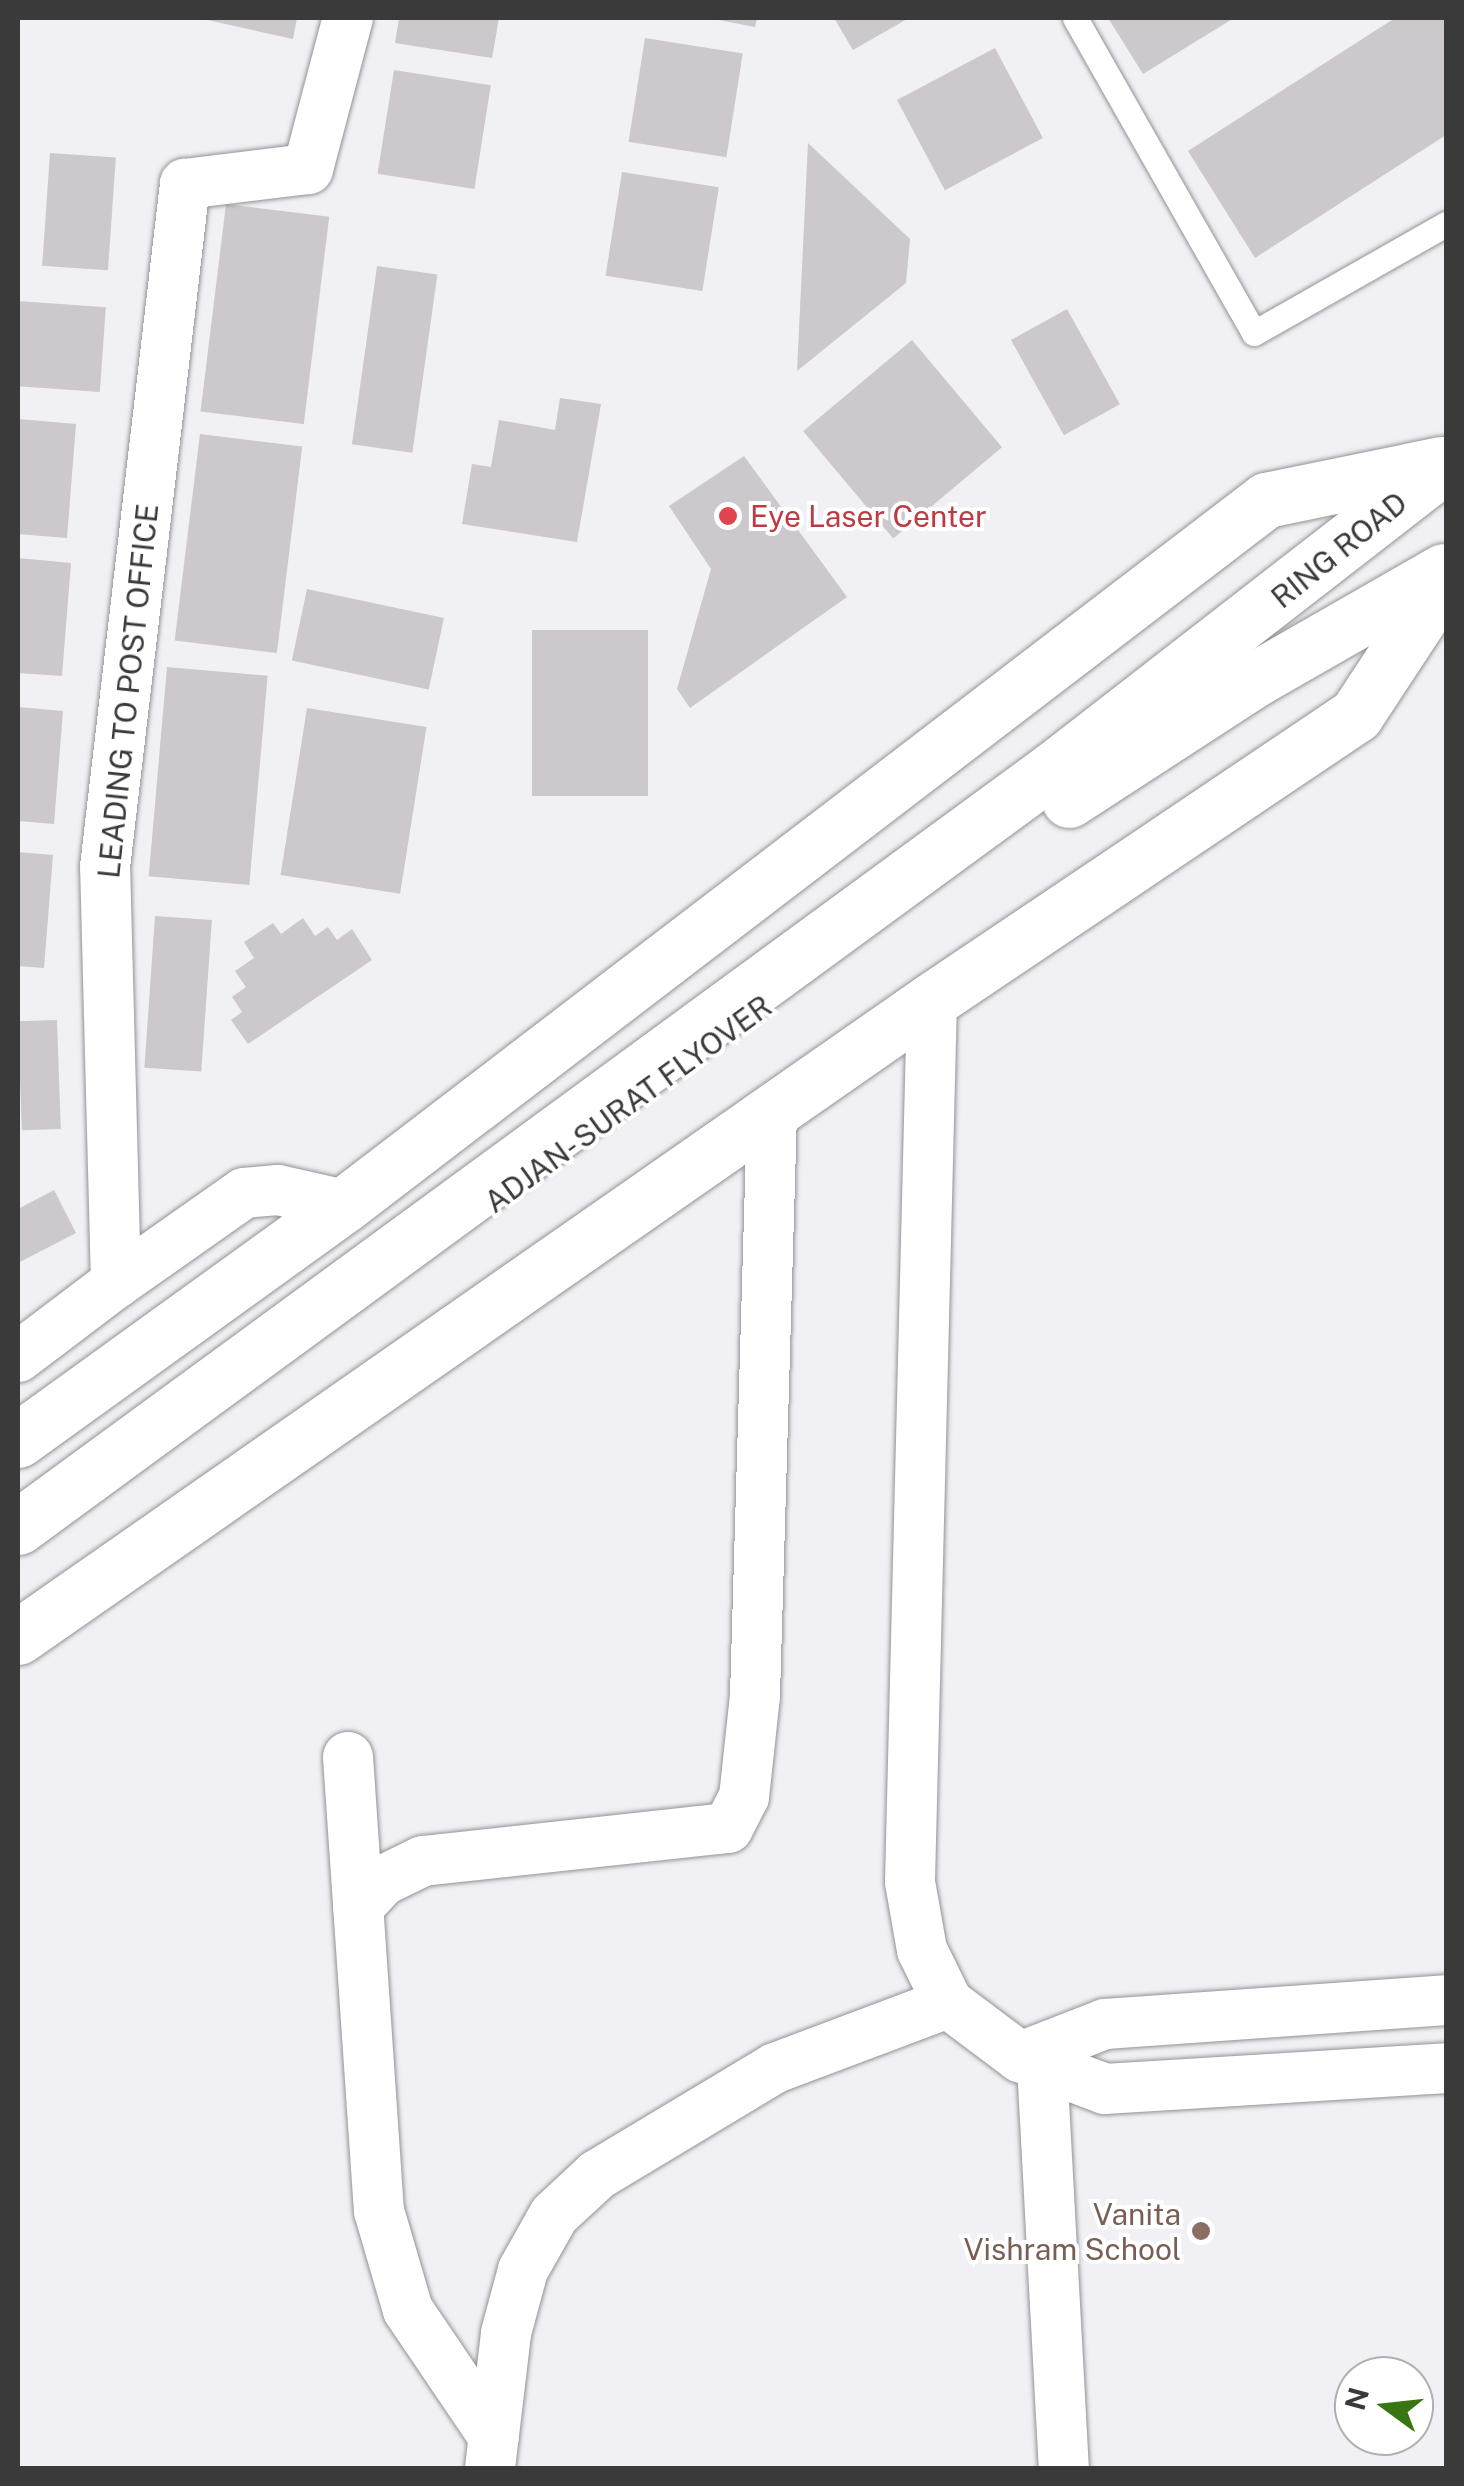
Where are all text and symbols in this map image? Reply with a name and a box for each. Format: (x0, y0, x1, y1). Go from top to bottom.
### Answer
street label: RING ROAD (1264, 484, 1414, 616)
place label: Eye Laser Center (750, 498, 987, 534)
street label: LEADING TO POST OFFICE (90, 502, 166, 880)
marker: Eye Laser Center (715, 503, 741, 529)
street label: ADJAN- SURAT FLYOVER (476, 986, 780, 1222)
place label: Vanita Vishram School (963, 2196, 1181, 2266)
marker: Vanita Vishram School (1190, 2220, 1212, 2242)
north arrow (1334, 2356, 1434, 2456)
text: N (1338, 2384, 1375, 2413)

